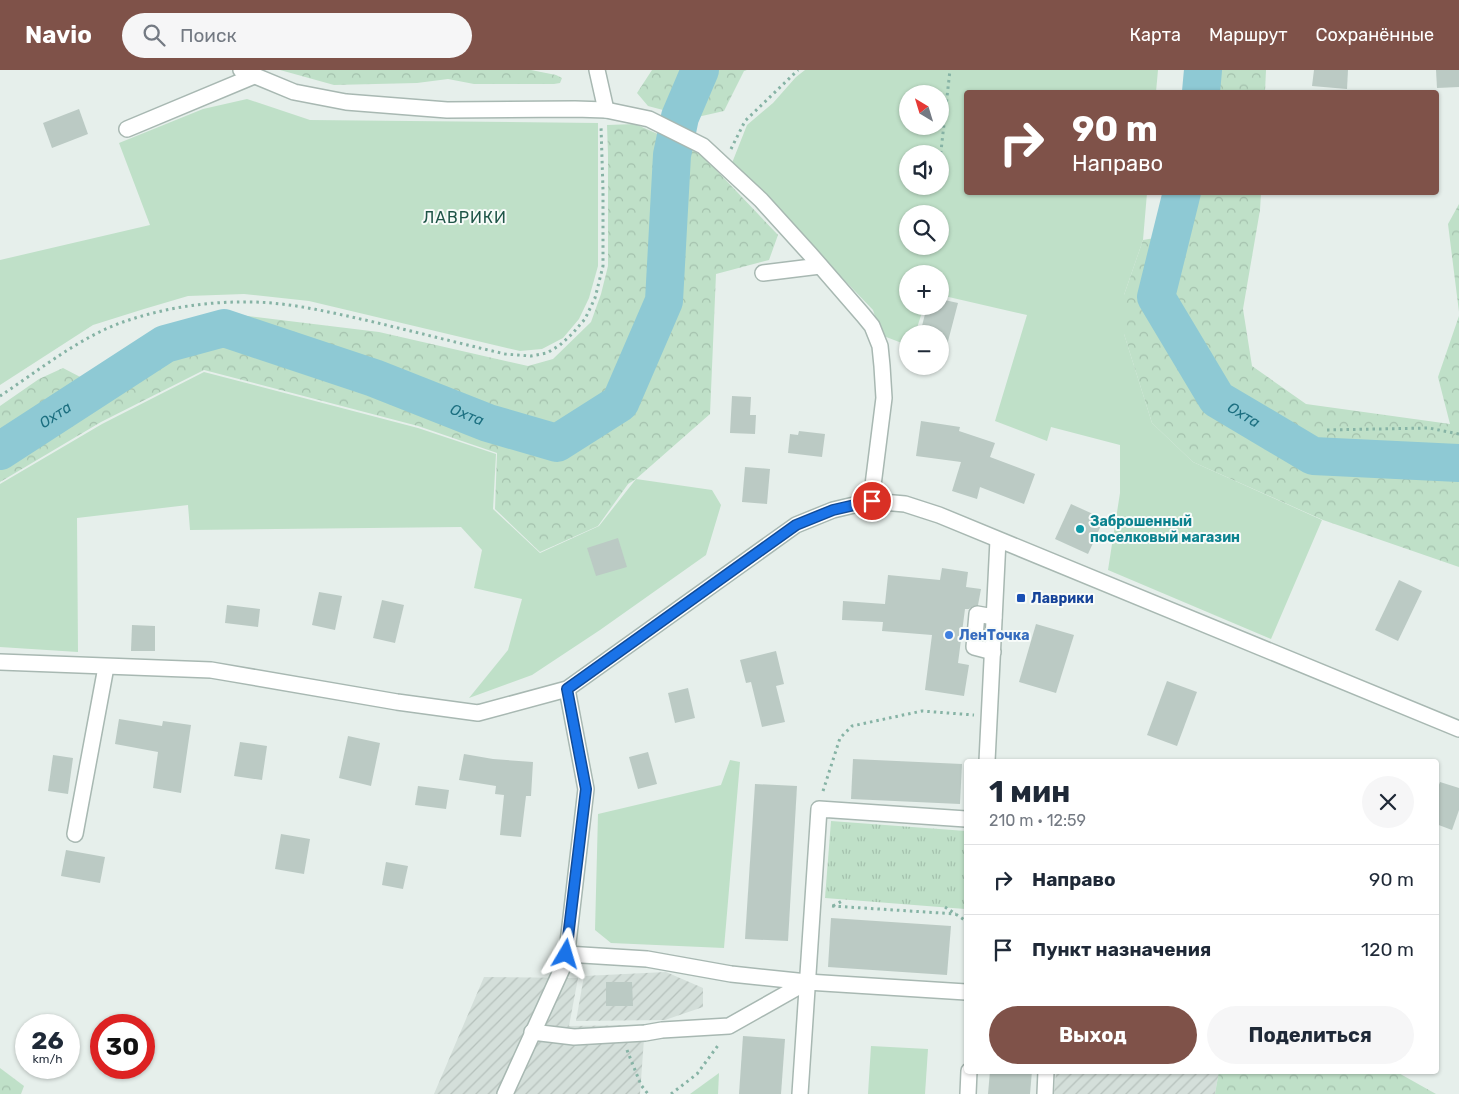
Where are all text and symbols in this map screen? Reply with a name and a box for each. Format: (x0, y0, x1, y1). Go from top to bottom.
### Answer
search box (122, 13, 472, 58)
text: Navio (25, 21, 92, 49)
icon: search (140, 21, 168, 49)
text: Поиск (180, 24, 237, 47)
text: Карта (1130, 24, 1181, 46)
text: Маршрут (1209, 24, 1288, 46)
text: Сохранённые (1316, 24, 1434, 46)
north arrow (899, 85, 949, 135)
map controls (899, 85, 949, 375)
text: 90 m (1072, 108, 1158, 150)
icon: right (989, 110, 1054, 175)
button: sound (899, 145, 949, 195)
text: Направо (1072, 150, 1163, 177)
button: search (899, 205, 949, 255)
district label: ЛАВРИКИ (423, 208, 507, 227)
button: + (899, 265, 949, 315)
button: − (899, 325, 949, 375)
water label: Охта (36, 398, 75, 432)
water label: Охта (1224, 398, 1263, 432)
water label: Охта (448, 400, 487, 430)
pin (851, 480, 893, 522)
icon: arrive (858, 487, 886, 515)
place label: Заброшенный поселковый магазин (1090, 513, 1240, 546)
marker: Заброшенный поселковый магазин (1074, 523, 1086, 535)
place label: Лаврики (1031, 590, 1094, 607)
marker: Лаврики (1015, 592, 1027, 604)
place label: ЛенТочка (959, 627, 1030, 644)
marker: ЛенТочка (943, 629, 955, 641)
text: 1 мин (989, 774, 1070, 810)
button: close (1362, 776, 1414, 828)
text: 210 m · 12:59 (989, 811, 1086, 830)
icon: right (989, 866, 1017, 894)
text: Направо (1032, 868, 1116, 891)
text: 90 m (1369, 868, 1414, 891)
position arrow (539, 927, 591, 979)
icon: arrive (989, 936, 1017, 964)
text: Пункт назначения (1032, 938, 1211, 961)
text: 120 m (1361, 938, 1414, 961)
button: Выход (989, 1006, 1197, 1064)
button: Поделиться (1207, 1006, 1414, 1064)
speed limit sign: 30 (90, 1014, 155, 1079)
text: 26 (31, 1026, 64, 1055)
text: km/h (33, 1052, 62, 1066)

